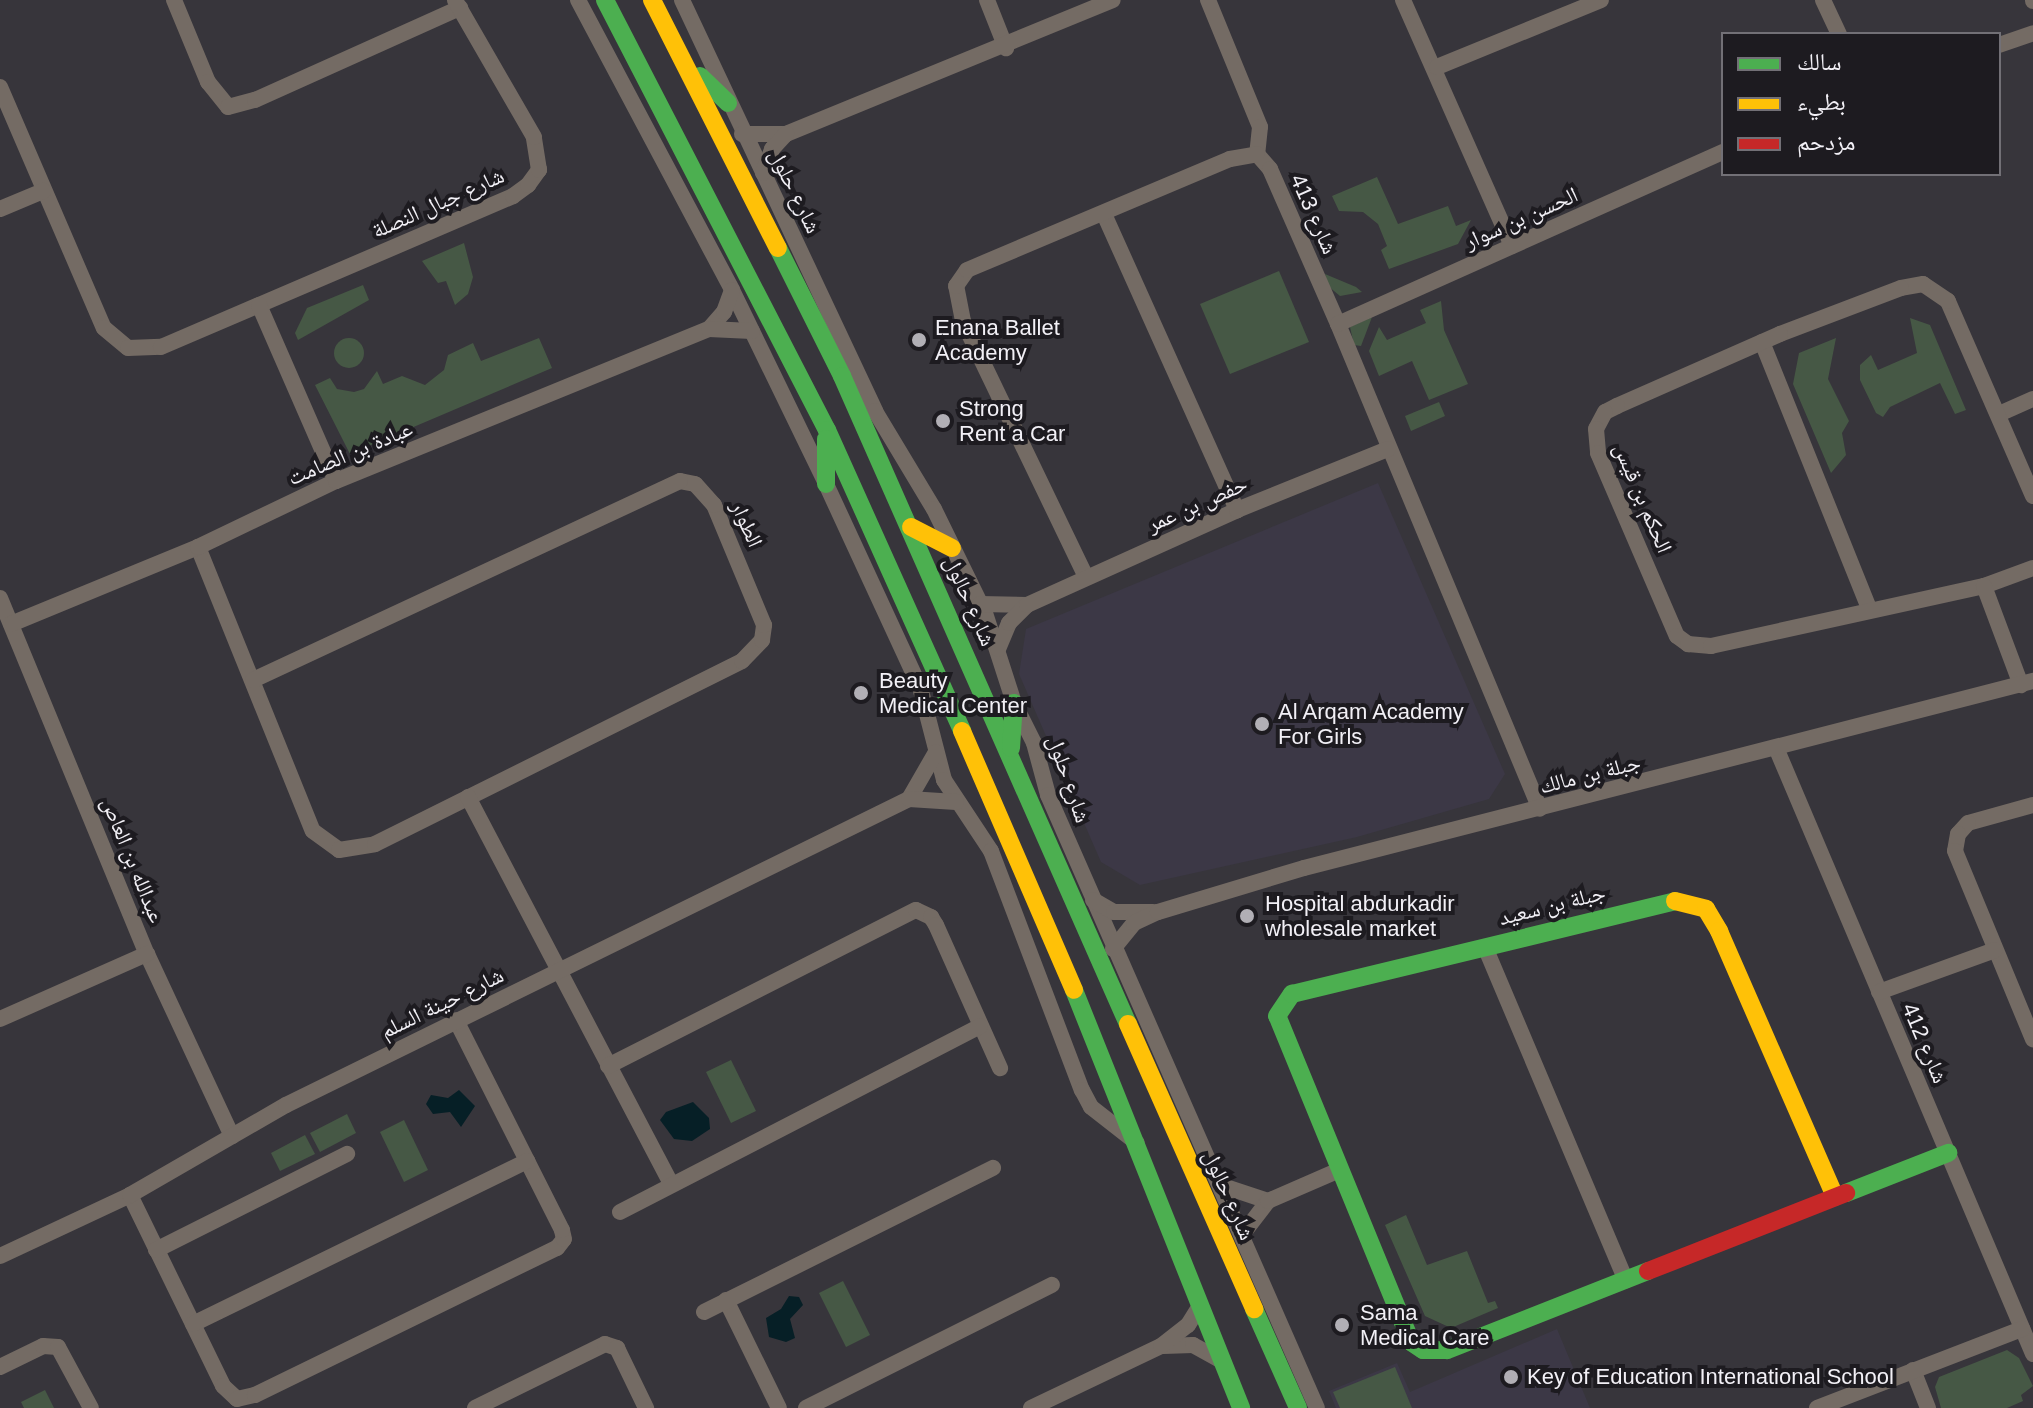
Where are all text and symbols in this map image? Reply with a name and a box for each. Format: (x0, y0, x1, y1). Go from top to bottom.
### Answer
legend (1721, 32, 2001, 176)
text: سالك (1797, 48, 1842, 75)
text: بطيء (1797, 88, 1846, 115)
text: مزدحم (1797, 128, 1856, 155)
street label: شارع حلول (763, 144, 827, 238)
street label: شارع جبال النصلة (368, 162, 508, 244)
street label: شارع 413 (1285, 170, 1343, 258)
street label: الحسن بن سوار (1460, 181, 1582, 255)
place label: Enana Ballet Academy (935, 314, 1060, 366)
marker: Enana Ballet Academy (910, 331, 928, 349)
place label: Strong Rent a Car (959, 395, 1065, 446)
marker: Strong Rent a Car (934, 412, 952, 430)
street label: عبادة بن الصامت (284, 415, 416, 491)
street label: الحكم بن قيس (1608, 439, 1678, 557)
street label: حفص بن عمر (1143, 470, 1251, 538)
street label: الطوار (725, 497, 769, 551)
street label: شارع حالول (939, 552, 1001, 650)
place label: Beauty Medical Center (879, 667, 1027, 718)
marker: Beauty Medical Center (850, 682, 872, 704)
place label: Al Arqam Academy For Girls (1278, 698, 1466, 750)
marker: Al Arqam Academy For Girls (1253, 715, 1271, 733)
street label: شارع حلول (1042, 732, 1096, 826)
street label: جبلة بن مالك (1537, 749, 1643, 799)
street label: عبدالله بن العاص (96, 793, 170, 927)
street label: جبلة بن سعيد (1496, 879, 1608, 931)
place label: Hospital abdurkadir wholesale market (1265, 890, 1455, 942)
marker: Hospital abdurkadir wholesale market (1236, 905, 1258, 927)
street label: شارع حينة السلم (376, 962, 508, 1044)
street label: شارع 412 (1896, 999, 1954, 1087)
street label: شارع حالول (1198, 1146, 1260, 1244)
place label: Sama Medical Care (1360, 1299, 1490, 1350)
marker: Sama Medical Care (1331, 1314, 1353, 1336)
place label: Key of Education International School (1527, 1364, 1894, 1390)
marker: Key of Education International School (1502, 1368, 1520, 1386)

